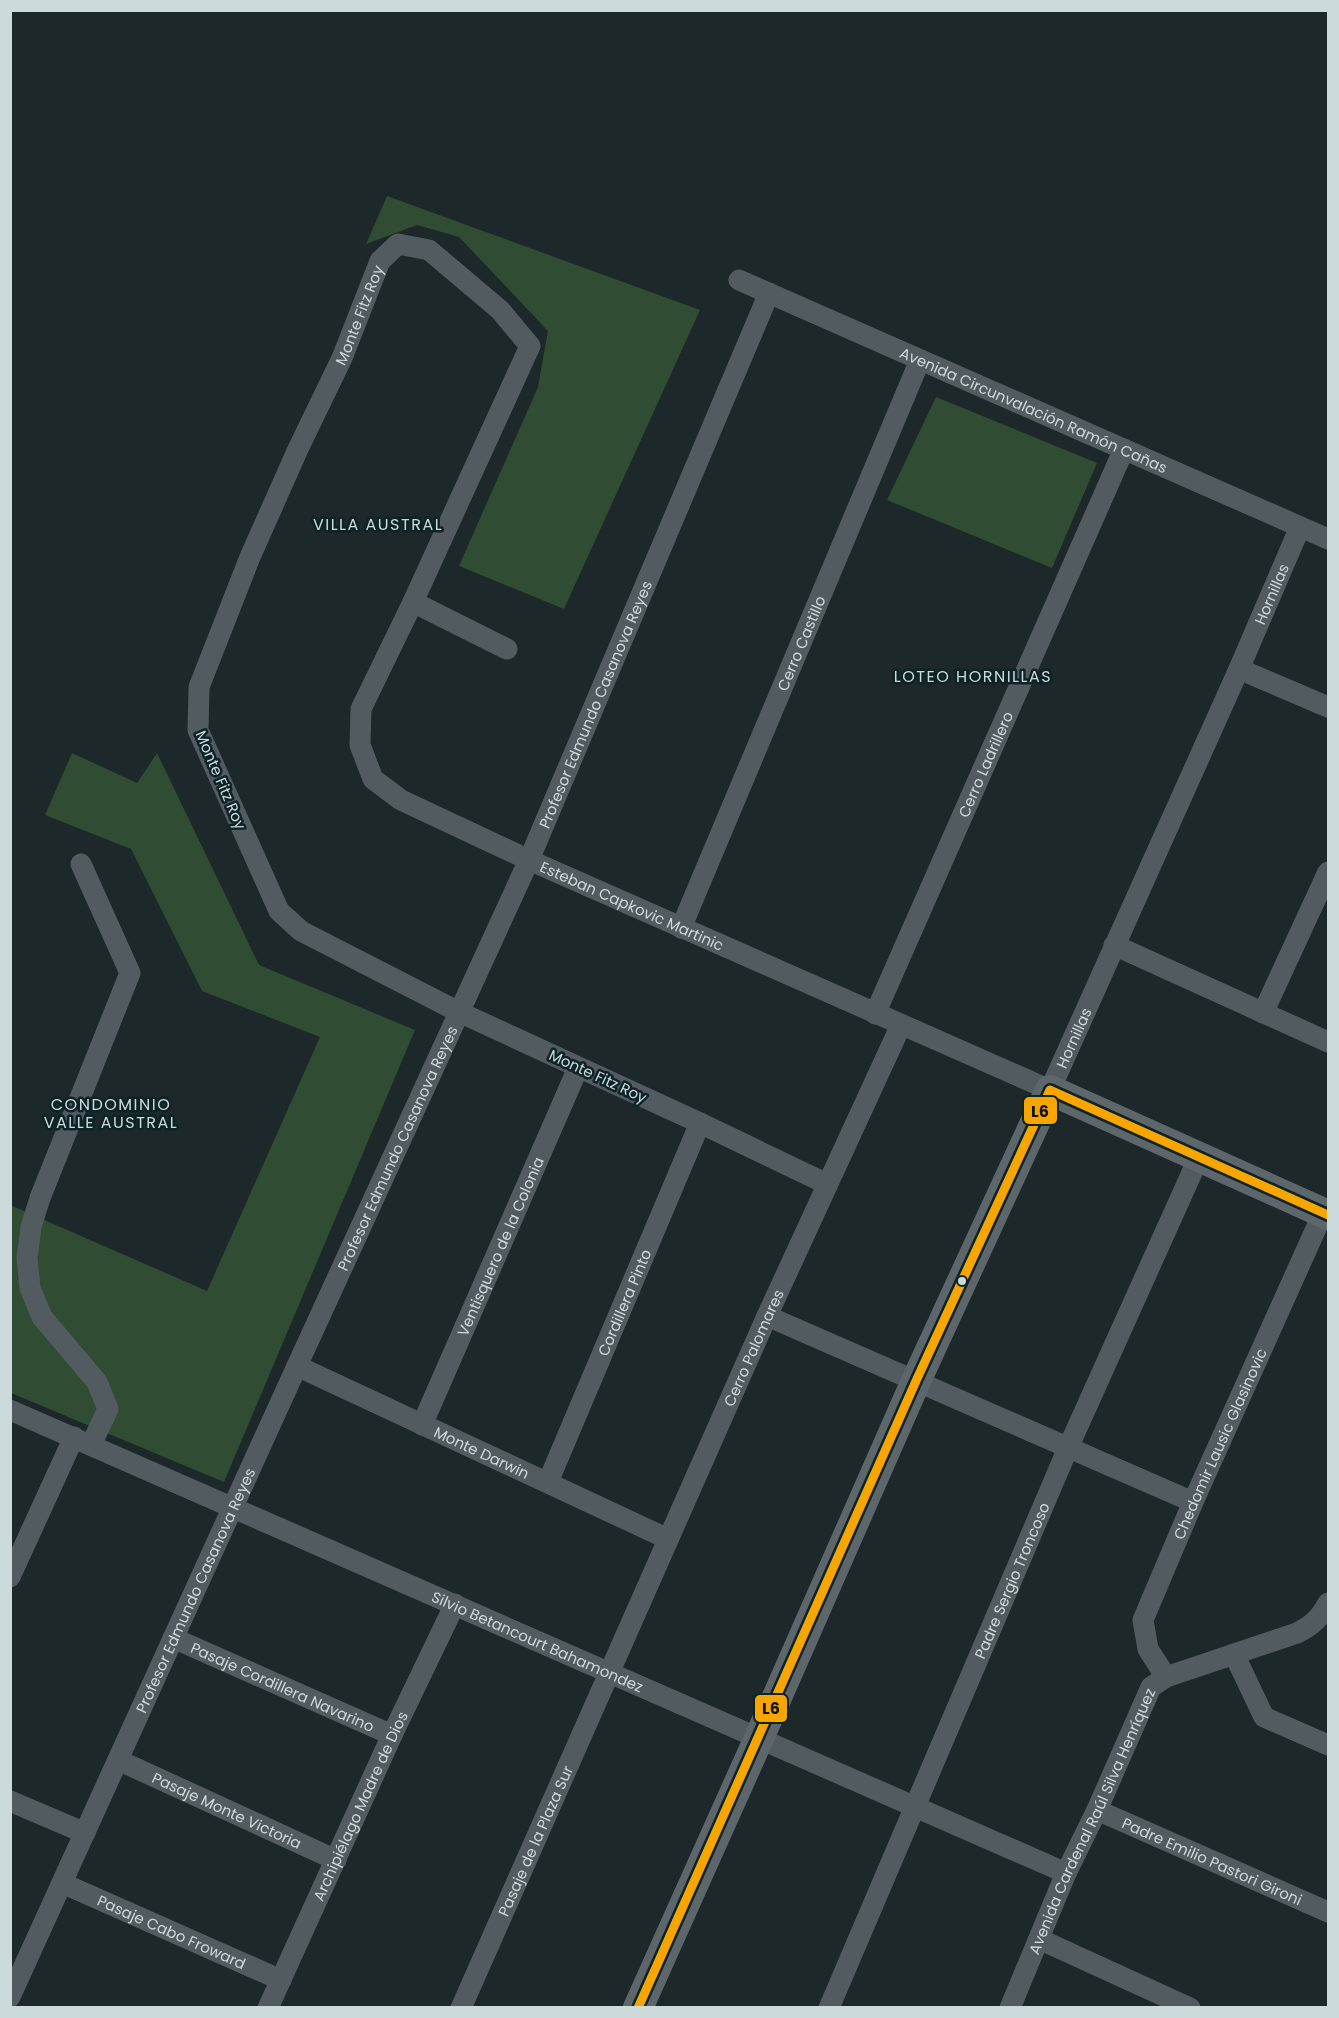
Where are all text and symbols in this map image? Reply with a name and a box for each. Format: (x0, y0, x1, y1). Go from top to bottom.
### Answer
street label: Monte Fitz Roy (330, 261, 388, 368)
street label: Avenida Circunvalación Ramón Cañas (897, 342, 1171, 478)
district label: VILLA AUSTRAL (313, 513, 443, 536)
street label: Hornillas (1249, 560, 1294, 628)
street label: Profesor Edmundo Casanova Reyes (533, 577, 657, 831)
street label: Cerro Castillo (771, 592, 830, 694)
district label: LOTEO HORNILLAS (894, 665, 1052, 688)
street label: Cerro Ladrillero (953, 708, 1018, 820)
street label: Monte Fitz Roy (191, 727, 252, 833)
street label: Esteban Capkovic Martinic (537, 856, 727, 955)
street label: Hornillas (1051, 1004, 1096, 1071)
street label: Profesor Edmundo Casanova Reyes (332, 1022, 462, 1274)
street label: Monte Fitz Roy (546, 1044, 651, 1108)
district label: CONDOMINIO VALLE AUSTRAL (44, 1093, 178, 1134)
line badge: L6 (1023, 1096, 1058, 1125)
text: L6 (1031, 1100, 1049, 1123)
street label: Ventisquero de la Colonia (452, 1153, 548, 1339)
street label: Cordillera Pinto (592, 1246, 656, 1359)
unlabelled marker (956, 1275, 968, 1287)
street label: Cerro Palomares (718, 1286, 789, 1410)
street label: Chedomir Lausic Glasinovic (1168, 1345, 1271, 1543)
street label: Monte Darwin (431, 1421, 533, 1483)
street label: Profesor Edmundo Casanova Reyes (130, 1464, 260, 1716)
street label: Padre Sergio Troncoso (969, 1499, 1054, 1662)
street label: Silvio Betancourt Bahamondez (428, 1586, 647, 1697)
street label: Pasaje Cordillera Navarino (188, 1637, 378, 1736)
street label: Avenida Cardenal Raúl Silva Henríquez (1023, 1684, 1160, 1957)
line badge: L6 (754, 1694, 788, 1723)
text: L6 (762, 1697, 780, 1720)
street label: Archipiélago Madre de Dios (308, 1708, 412, 1904)
street label: Pasaje de la Plaza Sur (492, 1762, 578, 1919)
street label: Pasaje Monte Victoria (149, 1767, 305, 1853)
street label: Padre Emilio Pastori Gironi (1119, 1812, 1306, 1910)
street label: Pasaje Cabo Froward (94, 1890, 249, 1974)

